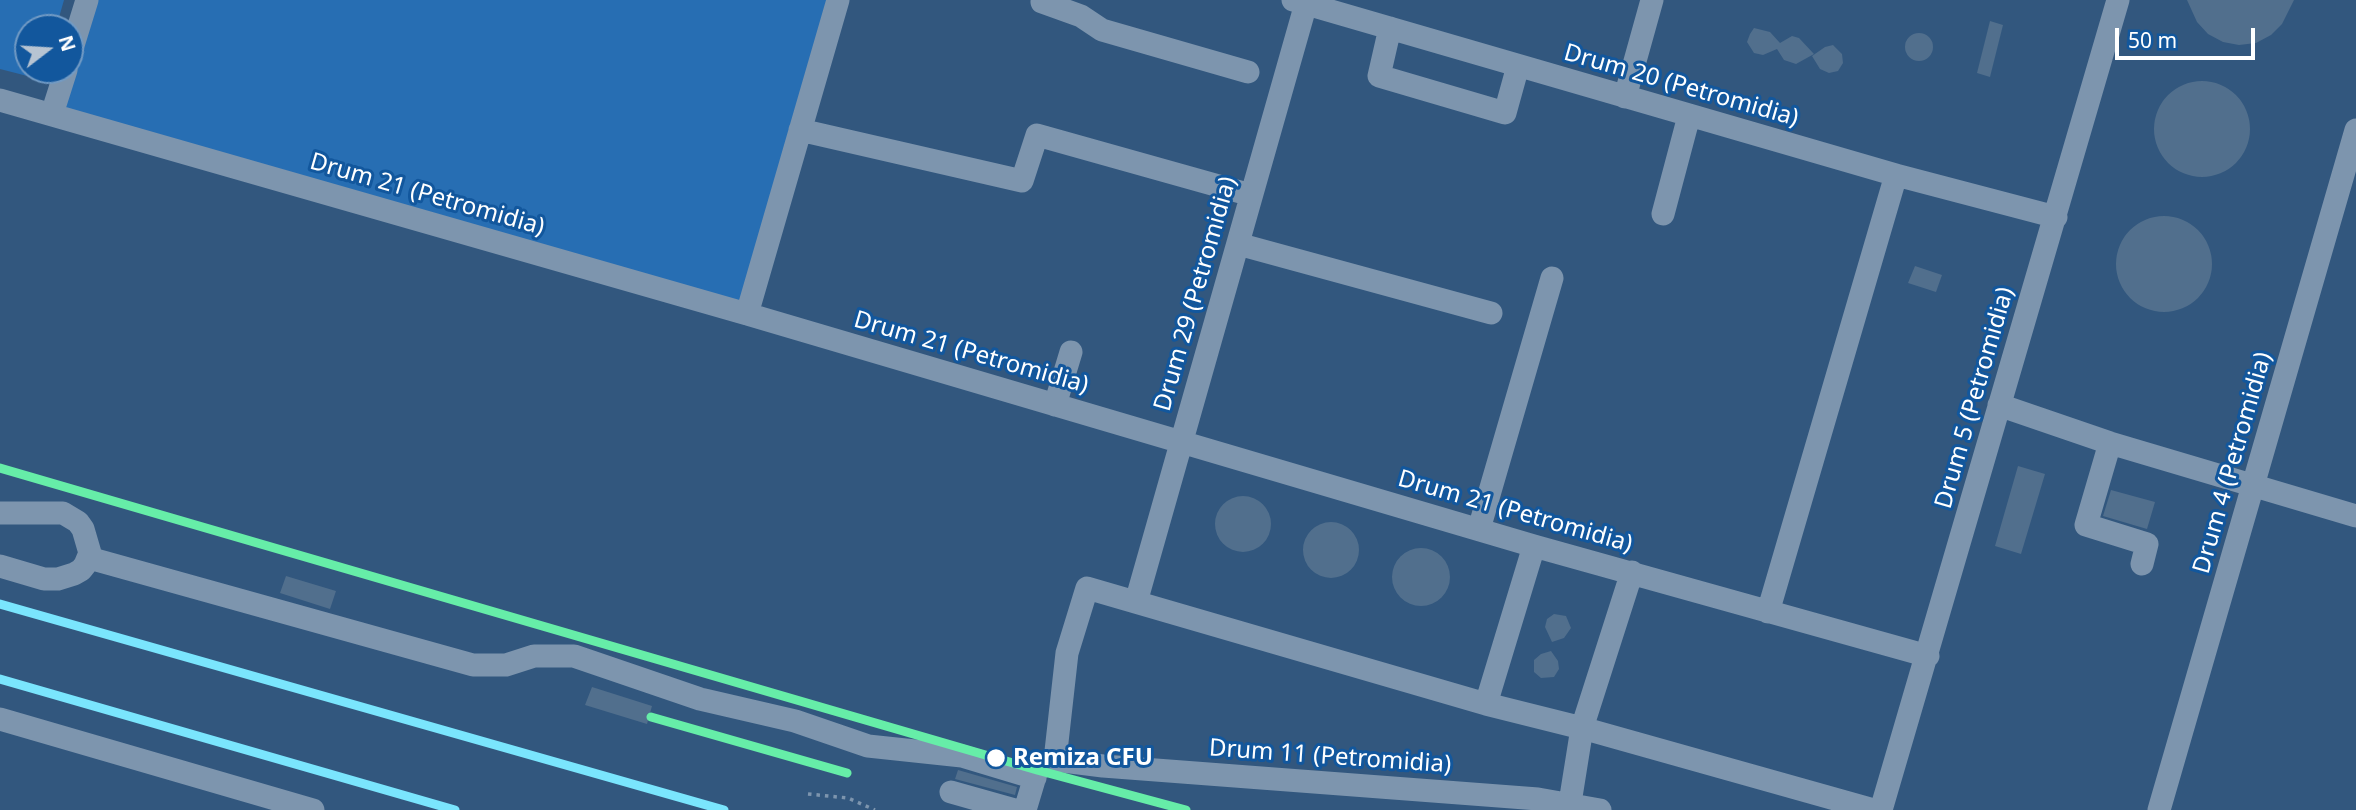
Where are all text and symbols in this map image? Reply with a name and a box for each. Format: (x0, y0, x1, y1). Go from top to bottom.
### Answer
north arrow (14, 14, 84, 84)
scale bar (2118, 14, 2258, 58)
text: 50 m (2128, 26, 2177, 54)
text: N (52, 32, 82, 55)
street label: Drum 20 (Petromidia) (1560, 39, 1802, 133)
street label: Drum 21 (Petromidia) (306, 148, 548, 242)
street label: Drum 29 (Petromidia) (1149, 173, 1243, 415)
street label: Drum 5 (Petromidia) (1930, 284, 2020, 512)
street label: Drum 21 (Petromidia) (850, 306, 1092, 400)
street label: Drum 4 (Petromidia) (2188, 349, 2278, 577)
street label: Drum 21 (Petromidia) (1394, 465, 1636, 559)
street label: Drum 11 (Petromidia) (1208, 734, 1452, 780)
place label: Remiza CFU (1013, 744, 1153, 772)
marker: Remiza CFU (985, 747, 1007, 769)

